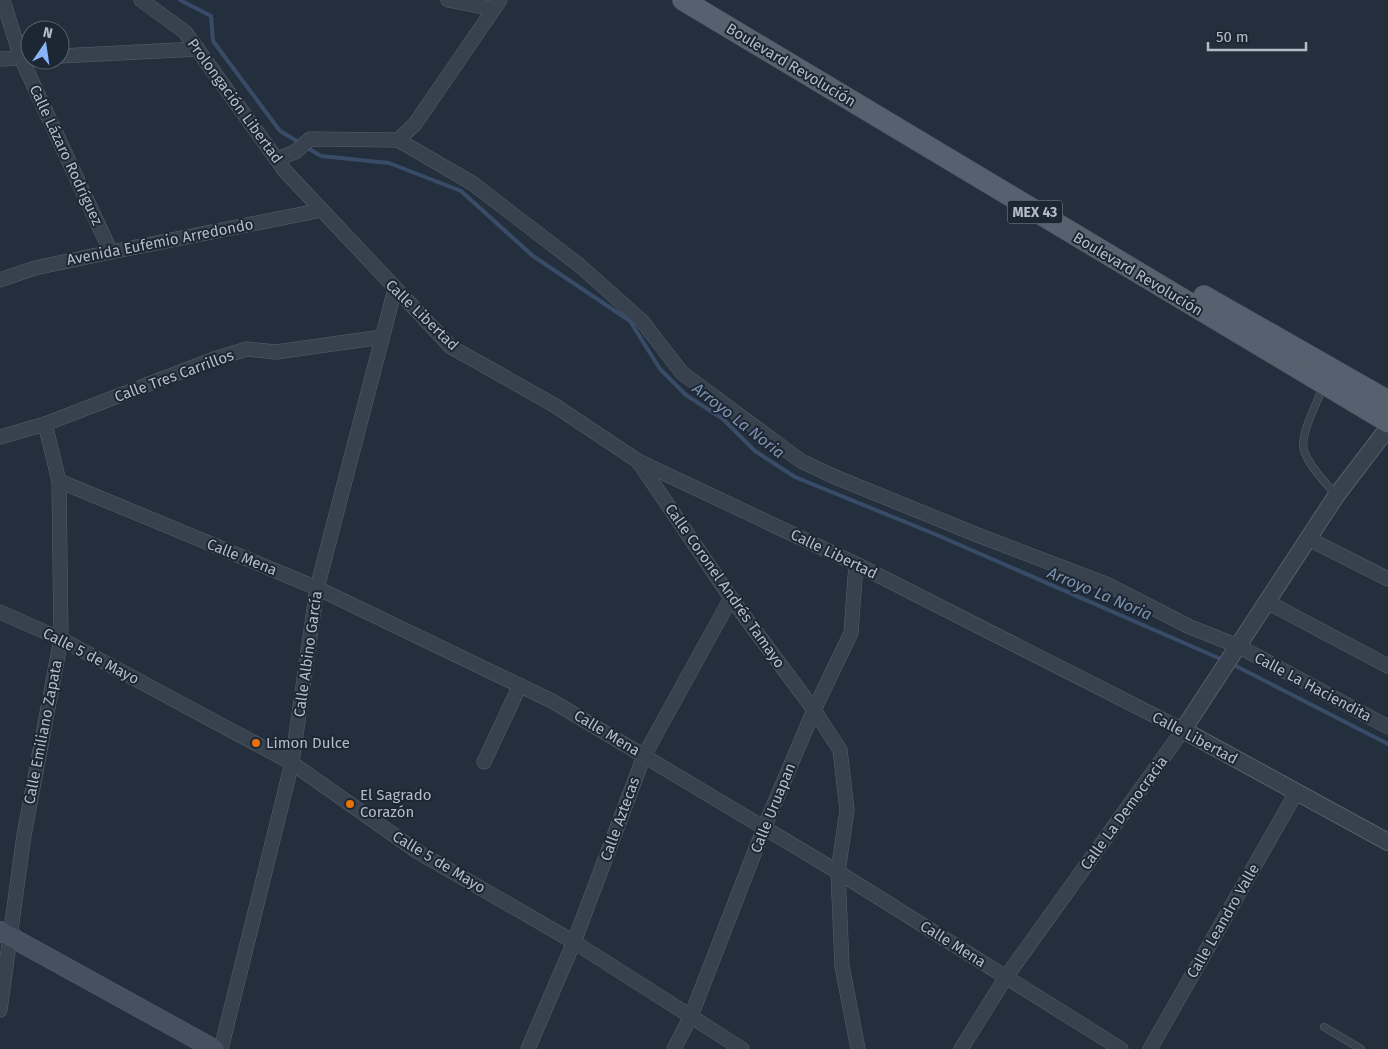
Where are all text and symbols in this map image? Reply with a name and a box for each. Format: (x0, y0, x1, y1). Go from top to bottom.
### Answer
street label: Boulevard Revolución (723, 19, 859, 111)
north arrow (20, 20, 70, 70)
scale bar (1208, 20, 1306, 52)
text: N (41, 23, 54, 42)
text: 50 m (1216, 28, 1249, 46)
street label: Prolongación Libertad (184, 35, 286, 167)
street label: Calle Lázaro Rodríguez (26, 82, 107, 228)
road number: MEX 43 (1008, 200, 1062, 223)
street label: Avenida Eufemio Arredondo (65, 215, 255, 269)
street label: Boulevard Revolución (1070, 228, 1206, 320)
street label: Calle Libertad (382, 276, 462, 354)
street label: Calle Tres Carrillos (112, 346, 236, 406)
water label: Arroyo La Noria (688, 378, 788, 462)
street label: Calle Coronel Andrés Tamayo (661, 500, 789, 672)
street label: Calle Libertad (788, 525, 880, 583)
street label: Calle Mena (204, 535, 280, 579)
water label: Arroyo La Noria (1044, 563, 1155, 624)
street label: Calle Albino García (290, 590, 326, 718)
street label: Calle 5 de Mayo (40, 624, 142, 688)
street label: Calle La Haciendita (1251, 649, 1375, 725)
street label: Calle Emiliano Zapata (20, 658, 66, 806)
street label: Calle Mena (571, 706, 643, 760)
street label: Calle Libertad (1149, 708, 1241, 768)
place label: Limon Dulce (266, 734, 350, 752)
marker: Limon Dulce (250, 737, 262, 749)
street label: Calle La Democracia (1077, 753, 1171, 873)
street label: Calle Uruapan (747, 760, 799, 856)
street label: Calle Aztecas (597, 775, 643, 863)
place label: El Sagrado Corazón (360, 786, 431, 821)
marker: El Sagrado Corazón (344, 798, 356, 810)
street label: Calle 5 de Mayo (389, 827, 489, 897)
street label: Calle Leandro Valle (1183, 861, 1263, 981)
street label: Calle Mena (917, 917, 989, 971)

